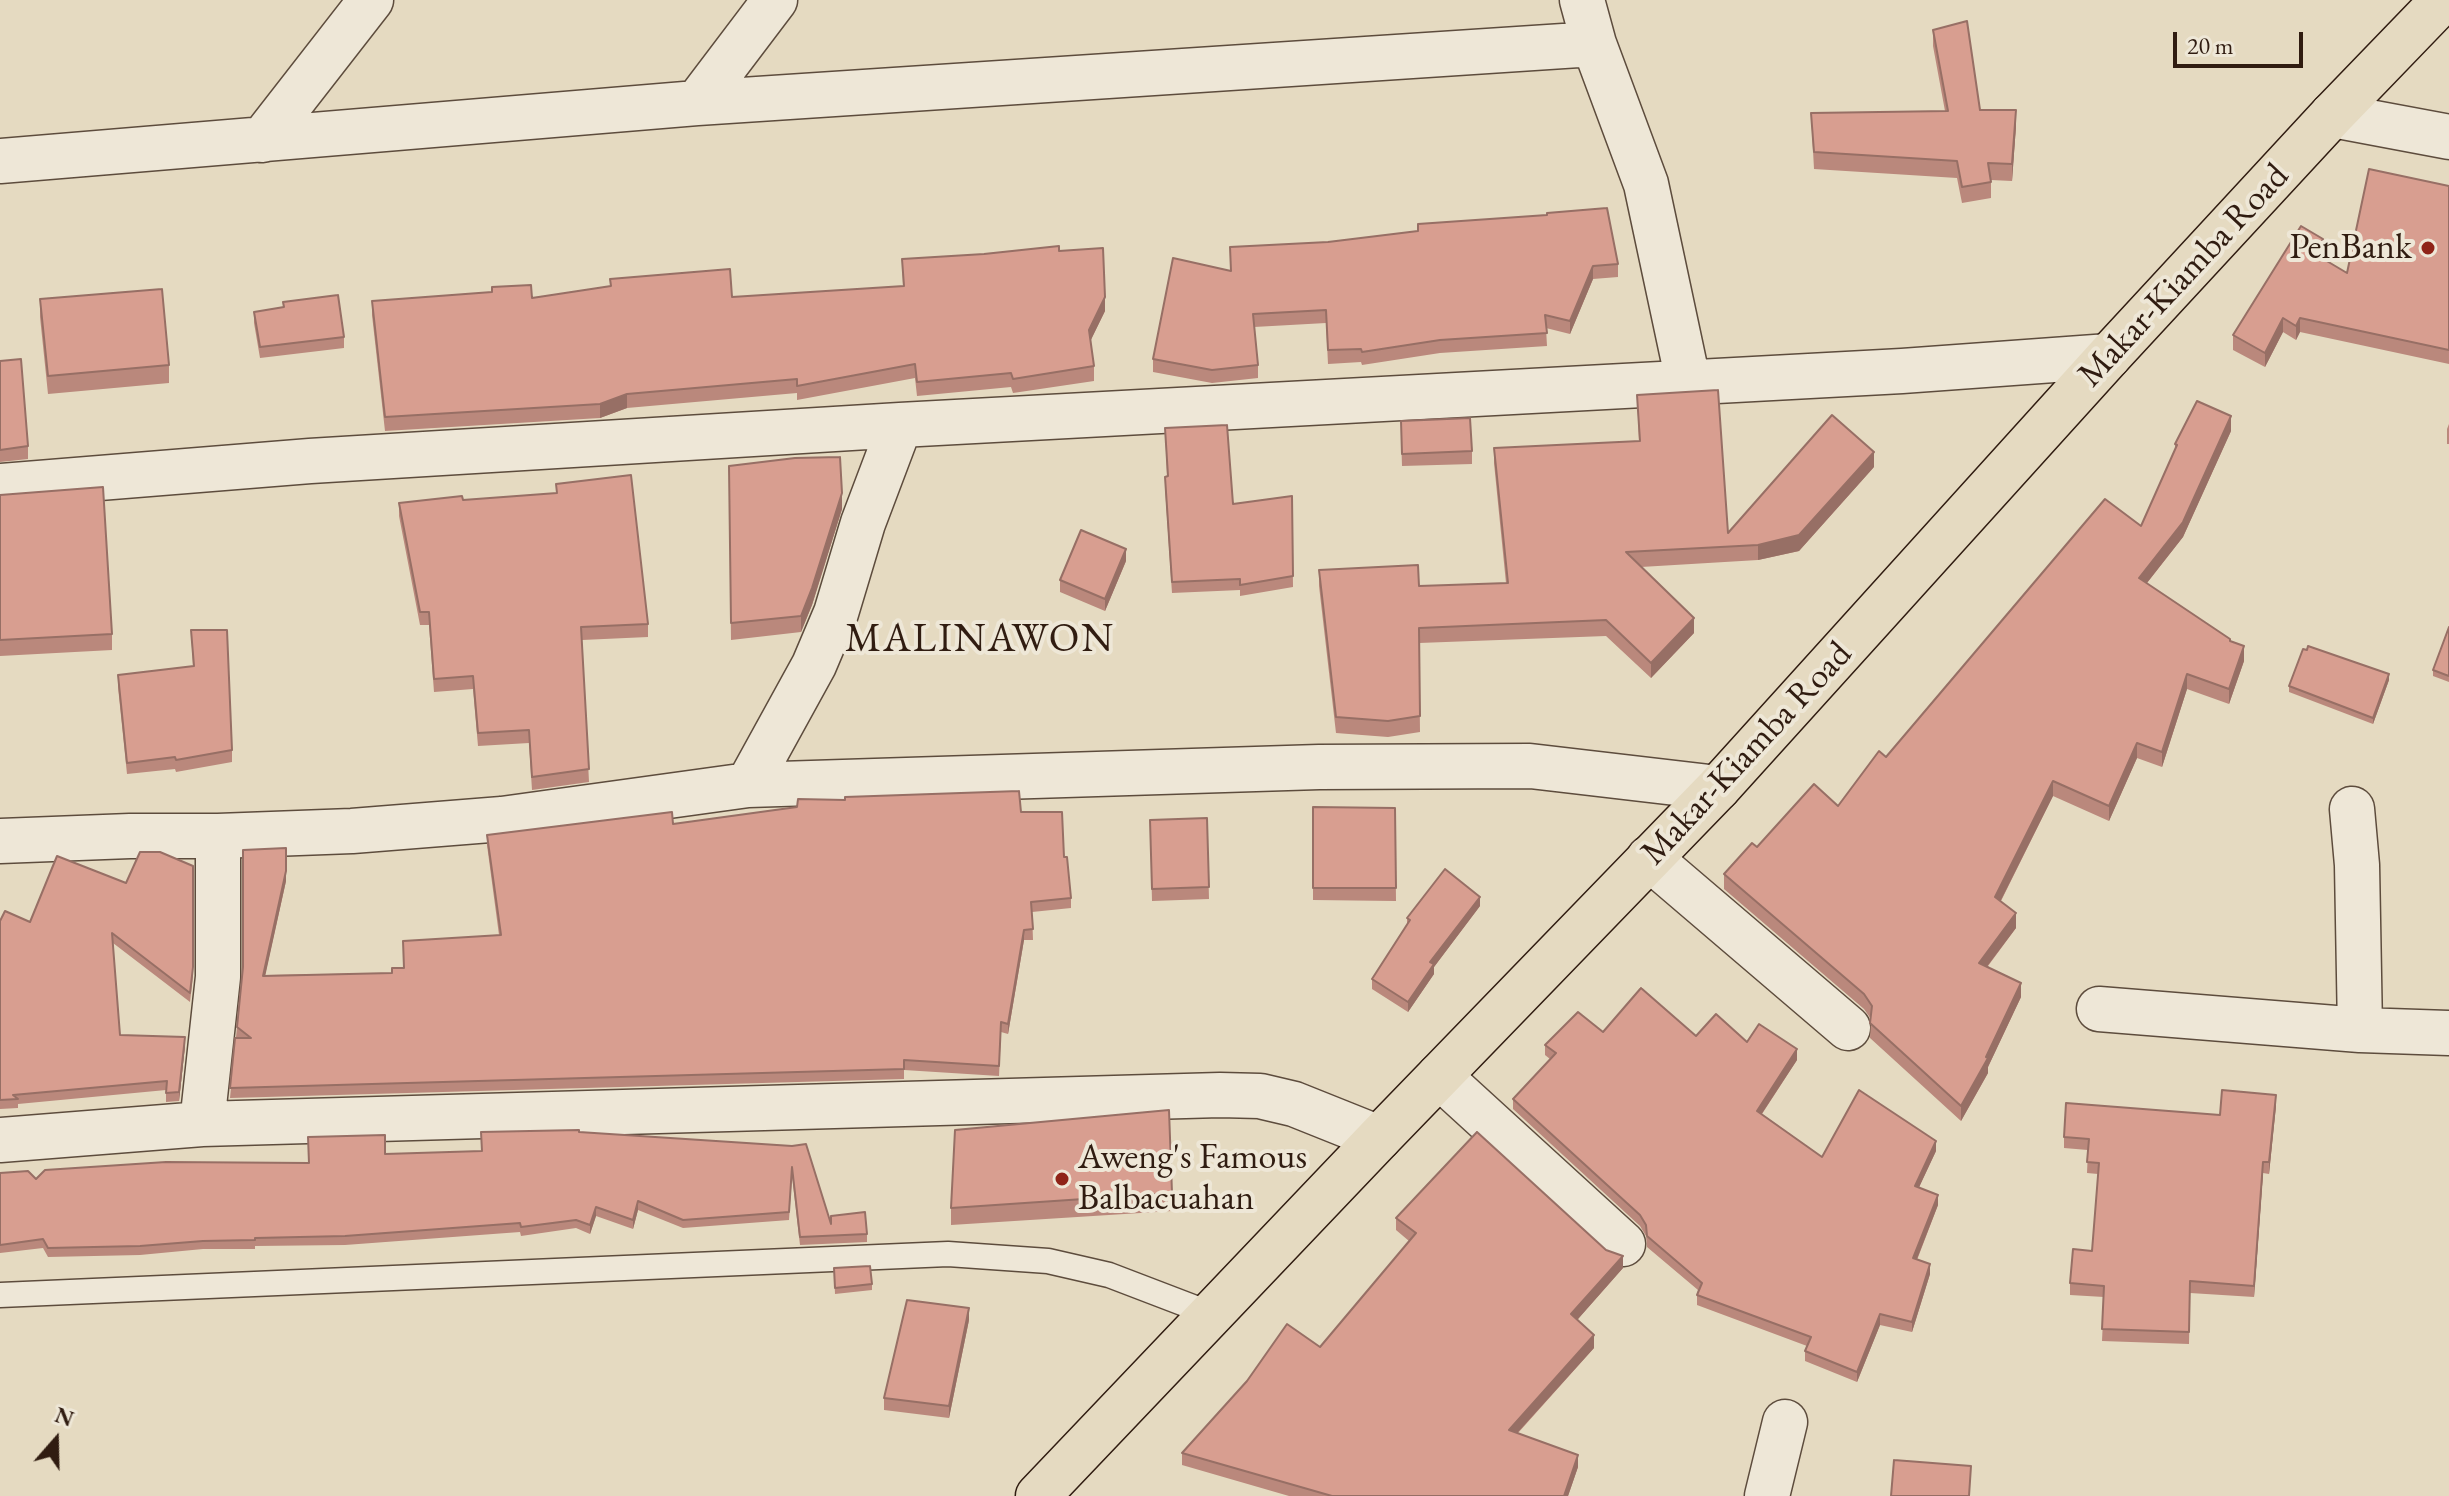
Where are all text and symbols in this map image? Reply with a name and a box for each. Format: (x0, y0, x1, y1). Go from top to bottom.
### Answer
scale bar (2177, 16, 2307, 66)
text: 20 m (2187, 30, 2234, 61)
street label: Makar-Kiamba Road (2069, 155, 2299, 397)
place label: PenBank (2289, 226, 2412, 270)
marker: PenBank (2419, 239, 2437, 257)
district label: MALINAWON (845, 616, 1115, 664)
street label: Makar-Kiamba Road (1632, 633, 1862, 875)
place label: Aweng's Famous Balbacuahan (1078, 1136, 1307, 1221)
marker: Aweng's Famous Balbacuahan (1053, 1170, 1071, 1188)
north arrow (16, 1400, 96, 1480)
text: N (51, 1400, 78, 1434)

